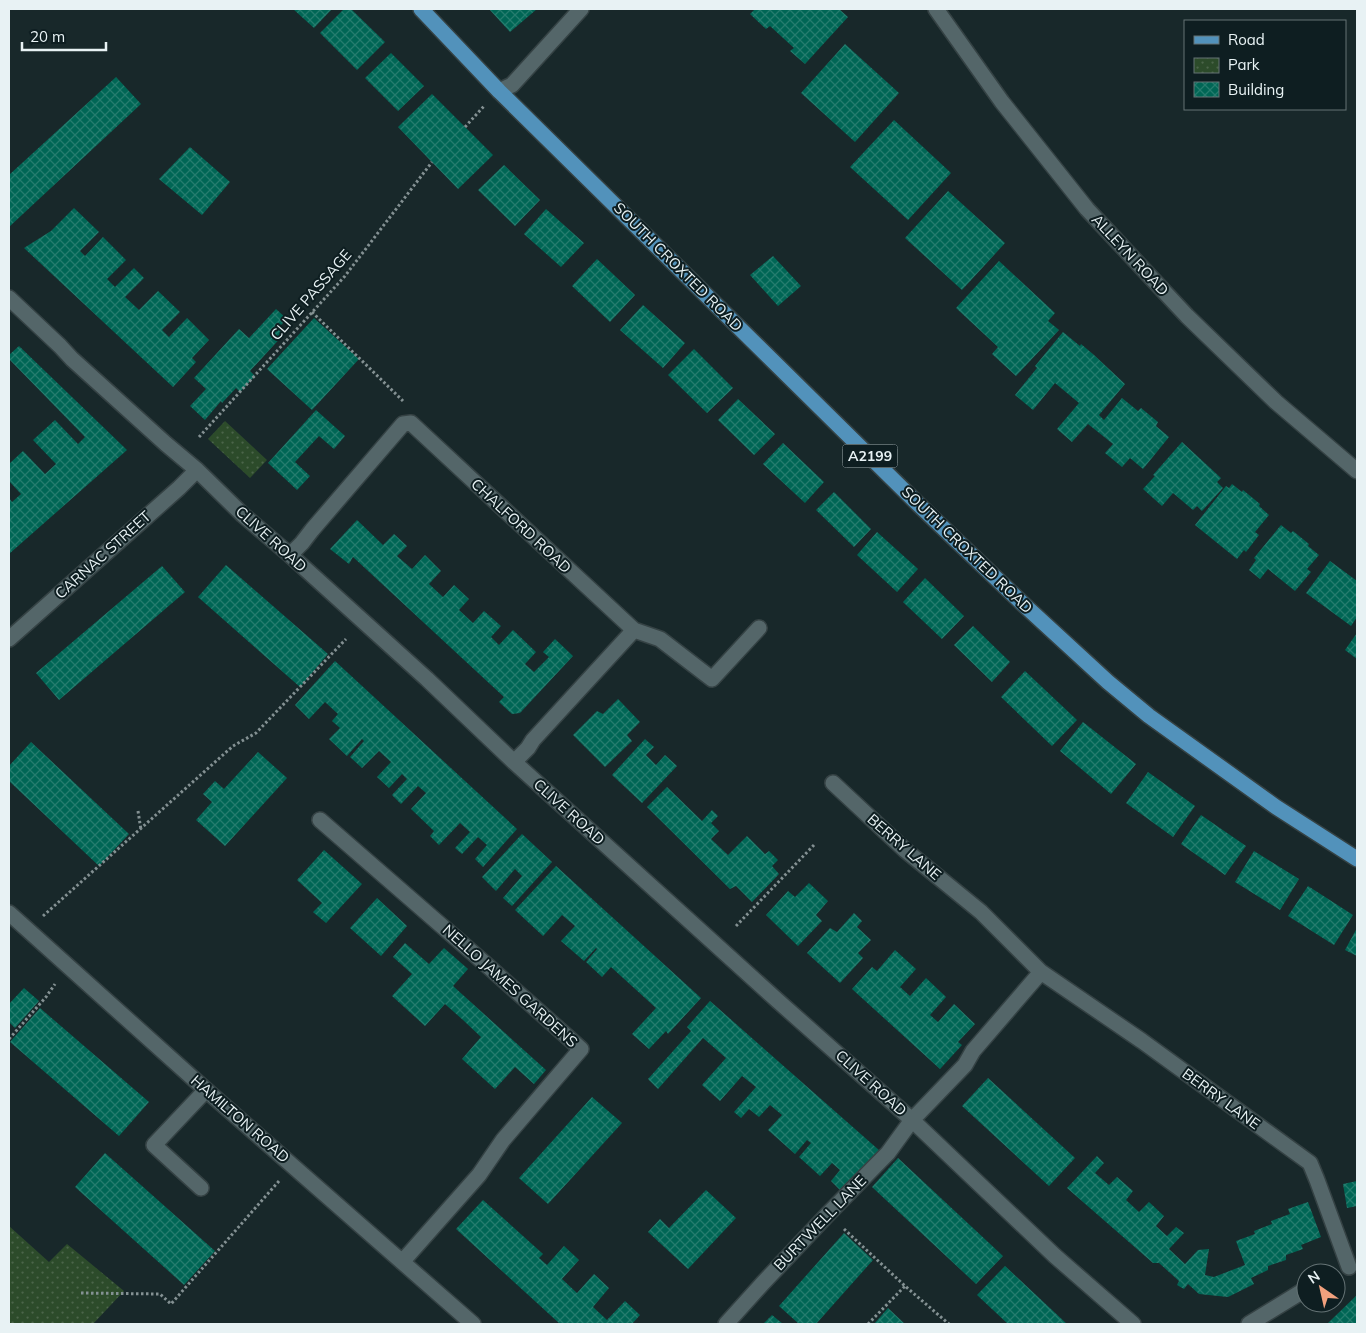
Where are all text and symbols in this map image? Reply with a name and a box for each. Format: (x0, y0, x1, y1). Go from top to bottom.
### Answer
scale bar (22, 20, 106, 52)
legend (1184, 20, 1346, 110)
text: 20 m (30, 27, 65, 46)
text: Road (1228, 30, 1265, 49)
text: Park (1228, 55, 1260, 74)
text: Building (1228, 80, 1284, 99)
street label: SOUTH CROXTED ROAD (610, 198, 747, 335)
street label: ALLEYN ROAD (1088, 210, 1173, 299)
street label: CLIVE PASSAGE (266, 245, 355, 344)
road number: A2199 (842, 444, 898, 468)
street label: CHALFORD ROAD (467, 474, 575, 577)
street label: SOUTH CROXTED ROAD (898, 482, 1037, 617)
street label: CLIVE ROAD (232, 502, 311, 576)
street label: CARNAC STREET (51, 507, 155, 603)
street label: CLIVE ROAD (530, 775, 609, 849)
street label: BERRY LANE (864, 809, 945, 884)
street label: NELLO JAMES GARDENS (439, 920, 582, 1051)
street label: CLIVE ROAD (832, 1046, 911, 1120)
street label: BERRY LANE (1179, 1064, 1264, 1133)
street label: HAMILTON ROAD (187, 1071, 294, 1167)
street label: BURTWELL LANE (769, 1171, 870, 1274)
north arrow (1296, 1263, 1346, 1313)
text: N (1304, 1267, 1323, 1288)

